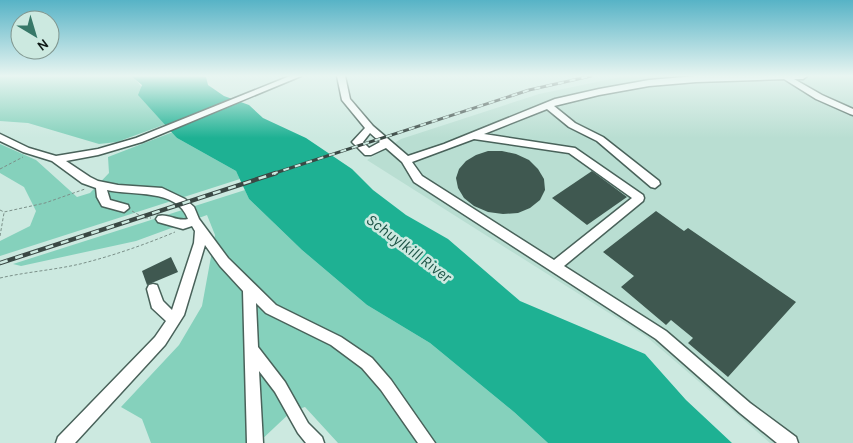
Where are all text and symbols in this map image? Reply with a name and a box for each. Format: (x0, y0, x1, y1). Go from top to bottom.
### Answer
north arrow (10, 10, 60, 60)
text: N (34, 35, 52, 55)
water label: Schuylkill River (363, 210, 456, 287)

